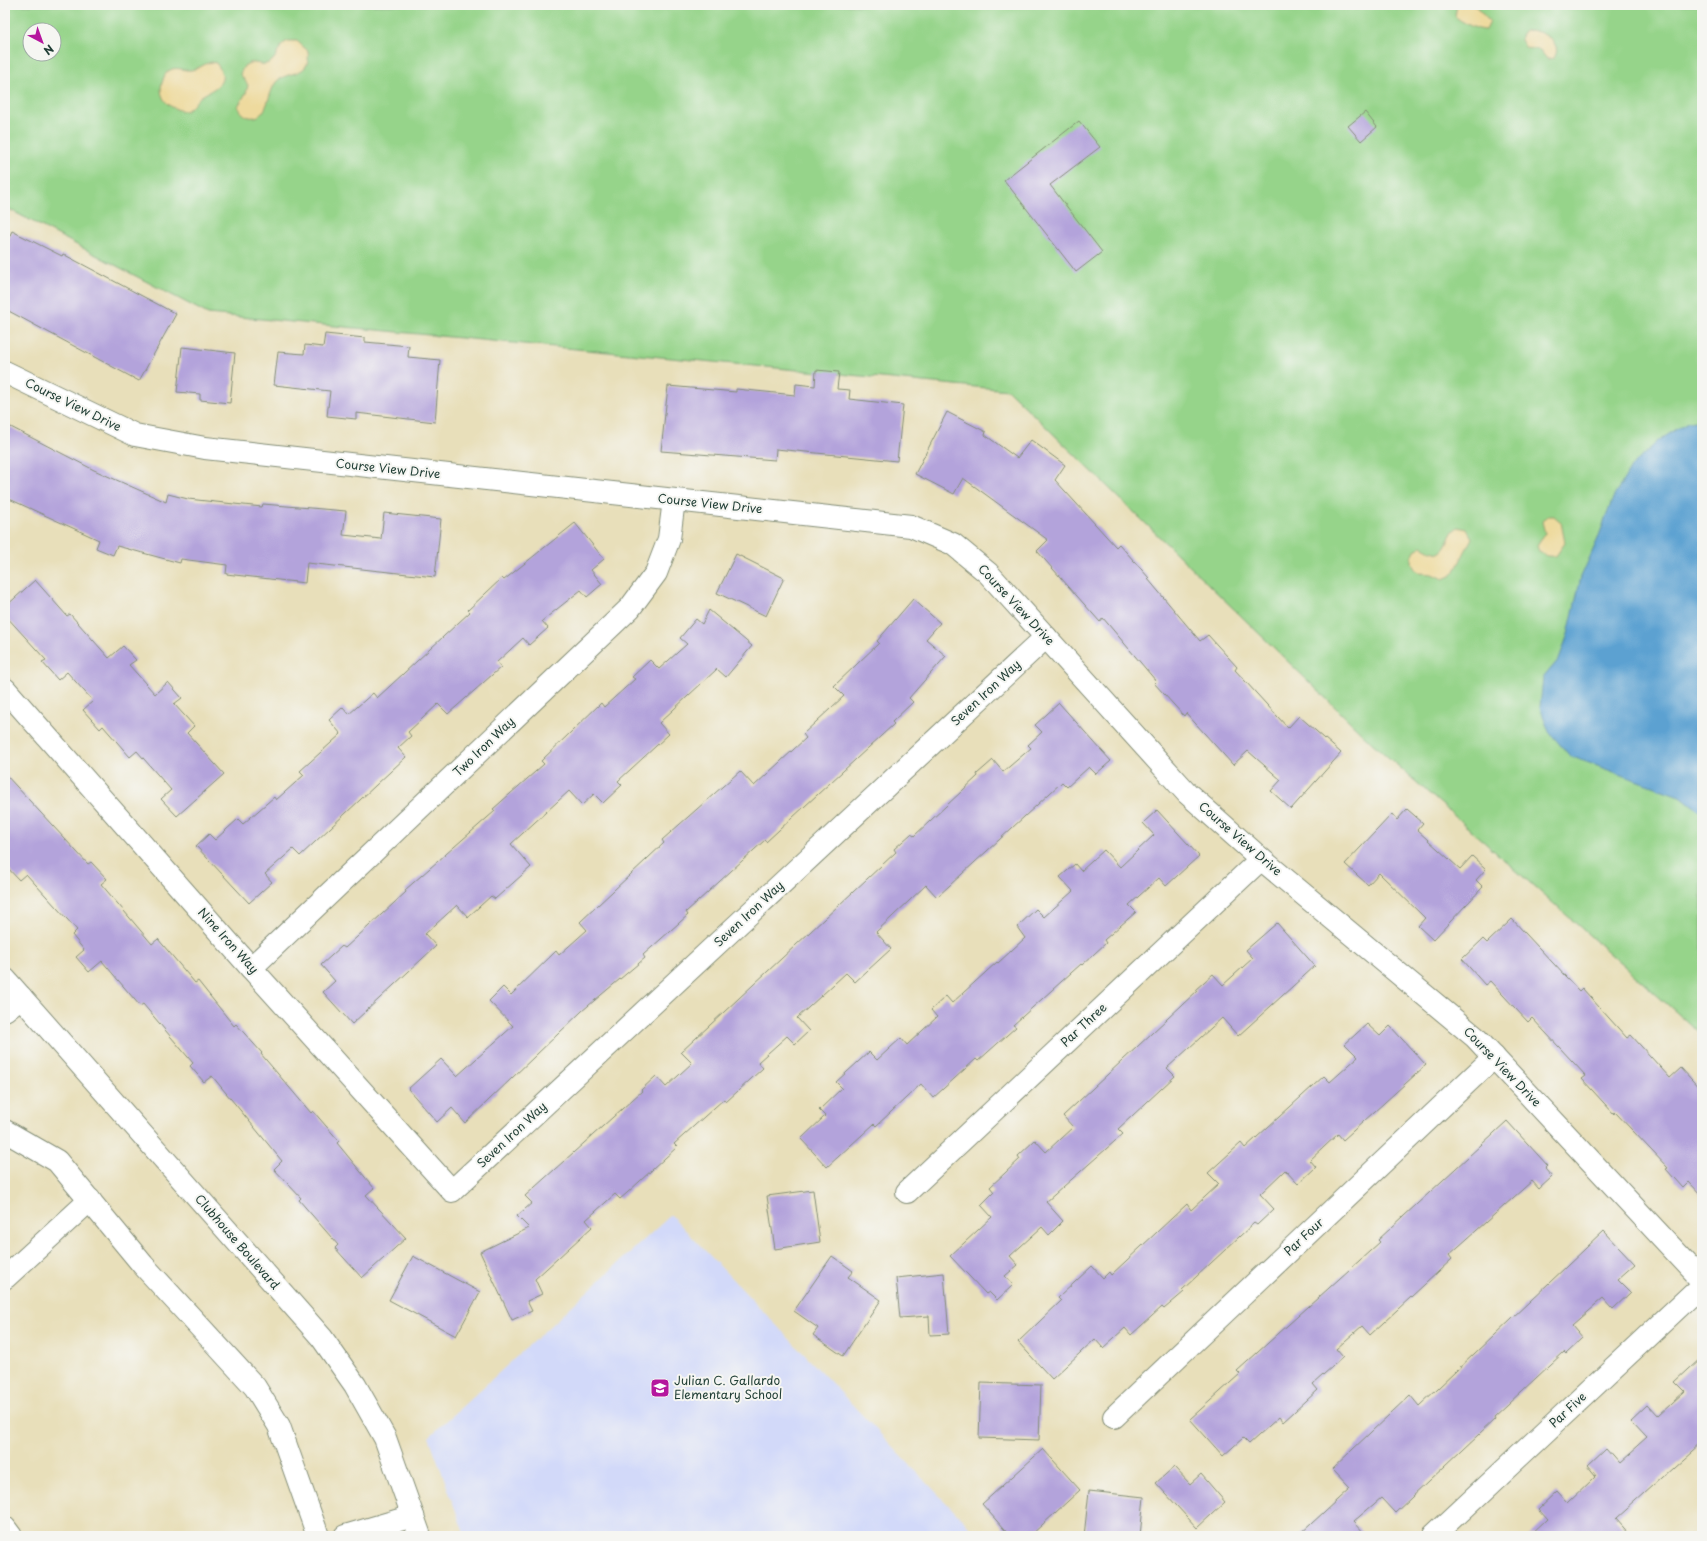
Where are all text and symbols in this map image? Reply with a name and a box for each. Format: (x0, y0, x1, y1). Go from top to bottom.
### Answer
north arrow (22, 22, 62, 62)
text: N (40, 41, 58, 59)
street label: Course View Drive (22, 373, 125, 435)
street label: Course View Drive (335, 454, 441, 482)
street label: Course View Drive (657, 489, 763, 517)
street label: Course View Drive (974, 560, 1059, 649)
street label: Seven Iron Way (946, 655, 1024, 729)
street label: Two Iron Way (448, 712, 518, 780)
street label: Course View Drive (1195, 797, 1286, 879)
street label: Seven Iron Way (709, 876, 787, 950)
street label: Nine Iron Way (194, 903, 263, 977)
street label: Par Three (1056, 998, 1111, 1050)
street label: Course View Drive (1460, 1022, 1546, 1110)
street label: Seven Iron Way (472, 1097, 550, 1171)
street label: Clubhouse Boulevard (191, 1190, 285, 1293)
street label: Par Four (1279, 1213, 1328, 1259)
place label: Julian C. Gallardo Elementary School (674, 1371, 782, 1403)
school or university icon: Julian C. Gallardo Elementary School (649, 1377, 671, 1399)
street label: Par Five (1545, 1387, 1590, 1431)

